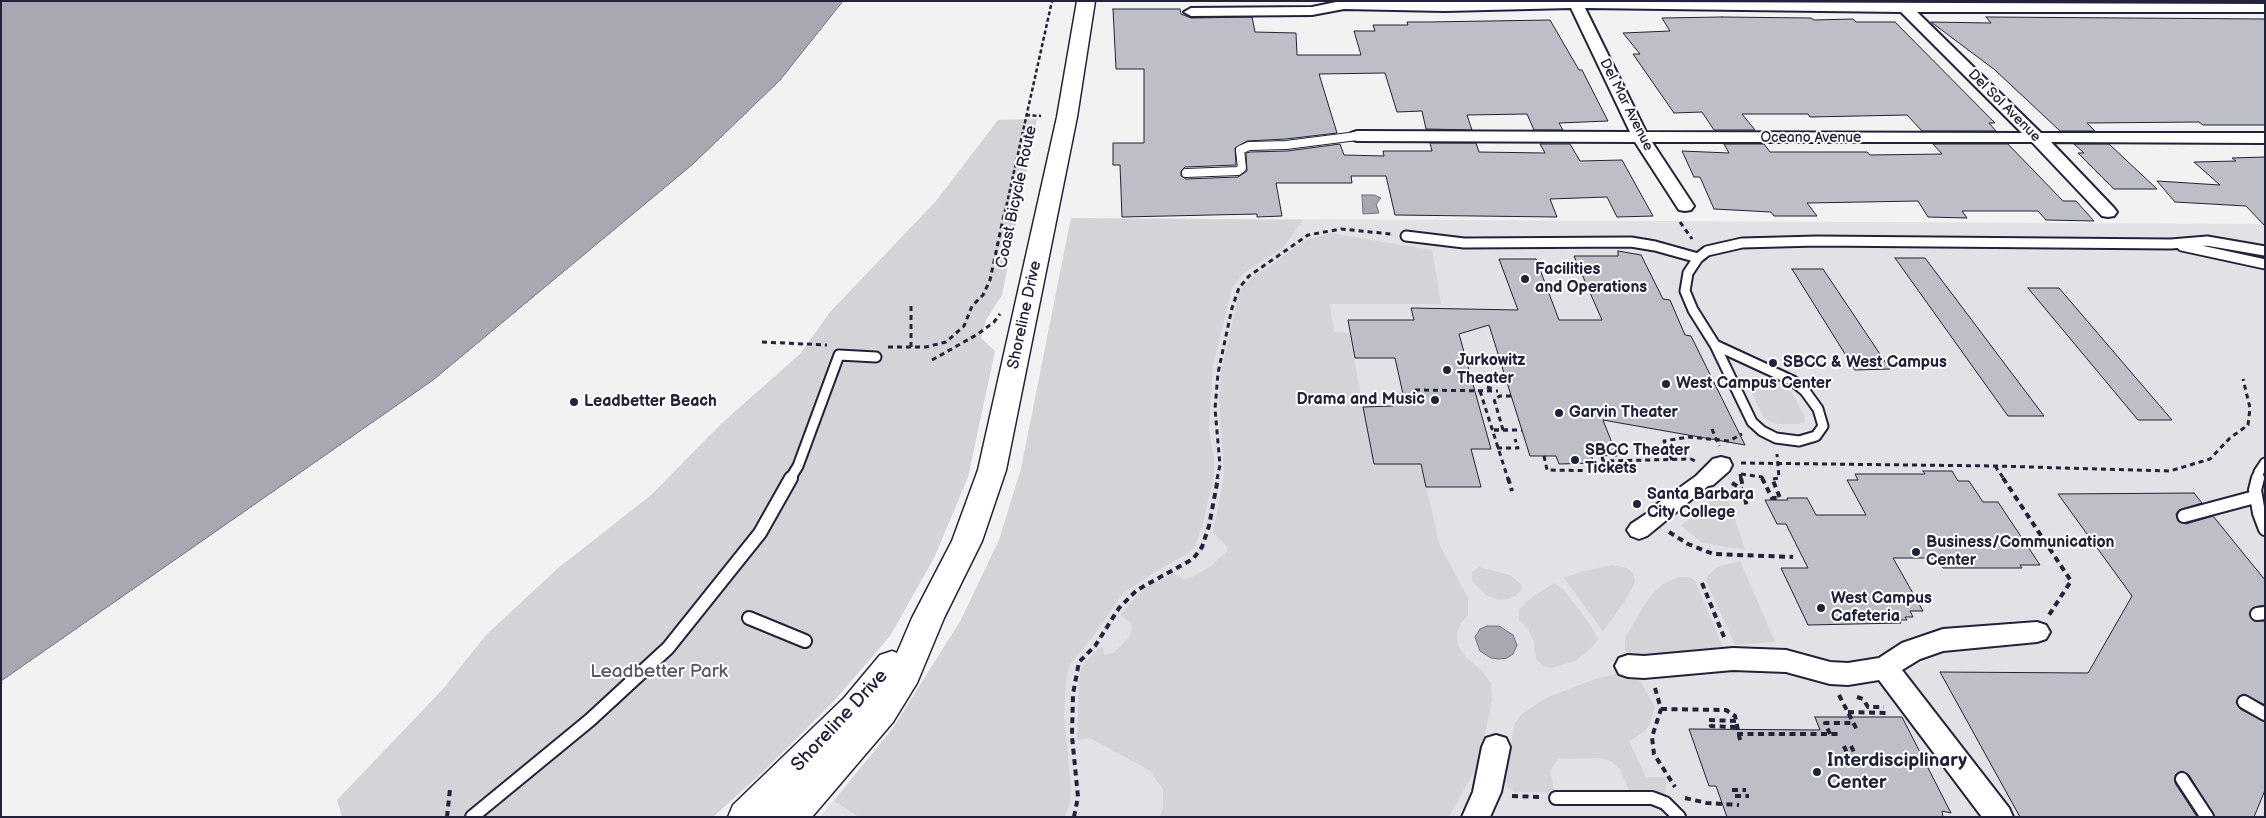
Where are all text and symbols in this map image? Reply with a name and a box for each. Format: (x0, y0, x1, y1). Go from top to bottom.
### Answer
street label: Del Mar Avenue (1596, 56, 1656, 154)
street label: Del Sol Avenue (1964, 66, 2044, 146)
street label: Coast Bicycle Route (992, 124, 1042, 270)
street label: Oceano Avenue (1761, 130, 1861, 146)
street label: Shoreline Drive (1004, 259, 1046, 371)
place label: Facilities and Operations (1535, 260, 1647, 298)
marker: Facilities and Operations (1519, 273, 1531, 285)
place label: Jurkowitz Theater (1457, 351, 1525, 389)
place label: SBCC & West Campus (1783, 353, 1947, 373)
marker: SBCC & West Campus (1767, 357, 1779, 369)
marker: Jurkowitz Theater (1441, 364, 1453, 376)
place label: West Campus Center (1676, 374, 1831, 394)
marker: West Campus Center (1660, 378, 1672, 390)
place label: Drama and Music (1296, 390, 1425, 410)
place label: Leadbetter Beach (584, 392, 717, 412)
marker: Drama and Music (1429, 394, 1441, 406)
marker: Leadbetter Beach (568, 396, 580, 408)
place label: Garvin Theater (1569, 403, 1678, 423)
marker: Garvin Theater (1553, 407, 1565, 419)
place label: SBCC Theater Tickets (1585, 441, 1690, 479)
marker: SBCC Theater Tickets (1569, 454, 1581, 466)
place label: Santa Barbara City College (1647, 485, 1754, 523)
marker: Santa Barbara City College (1631, 498, 1643, 510)
place label: Business/Communication Center (1926, 533, 2114, 571)
marker: Business/Communication Center (1910, 546, 1922, 558)
place label: West Campus Cafeteria (1831, 589, 1932, 627)
marker: West Campus Cafeteria (1815, 602, 1827, 614)
park label: Leadbetter Park (590, 661, 728, 683)
street label: Shoreline Drive (787, 665, 893, 777)
place label: Interdisciplinary Center (1827, 750, 1967, 794)
marker: Interdisciplinary Center (1811, 766, 1823, 778)

